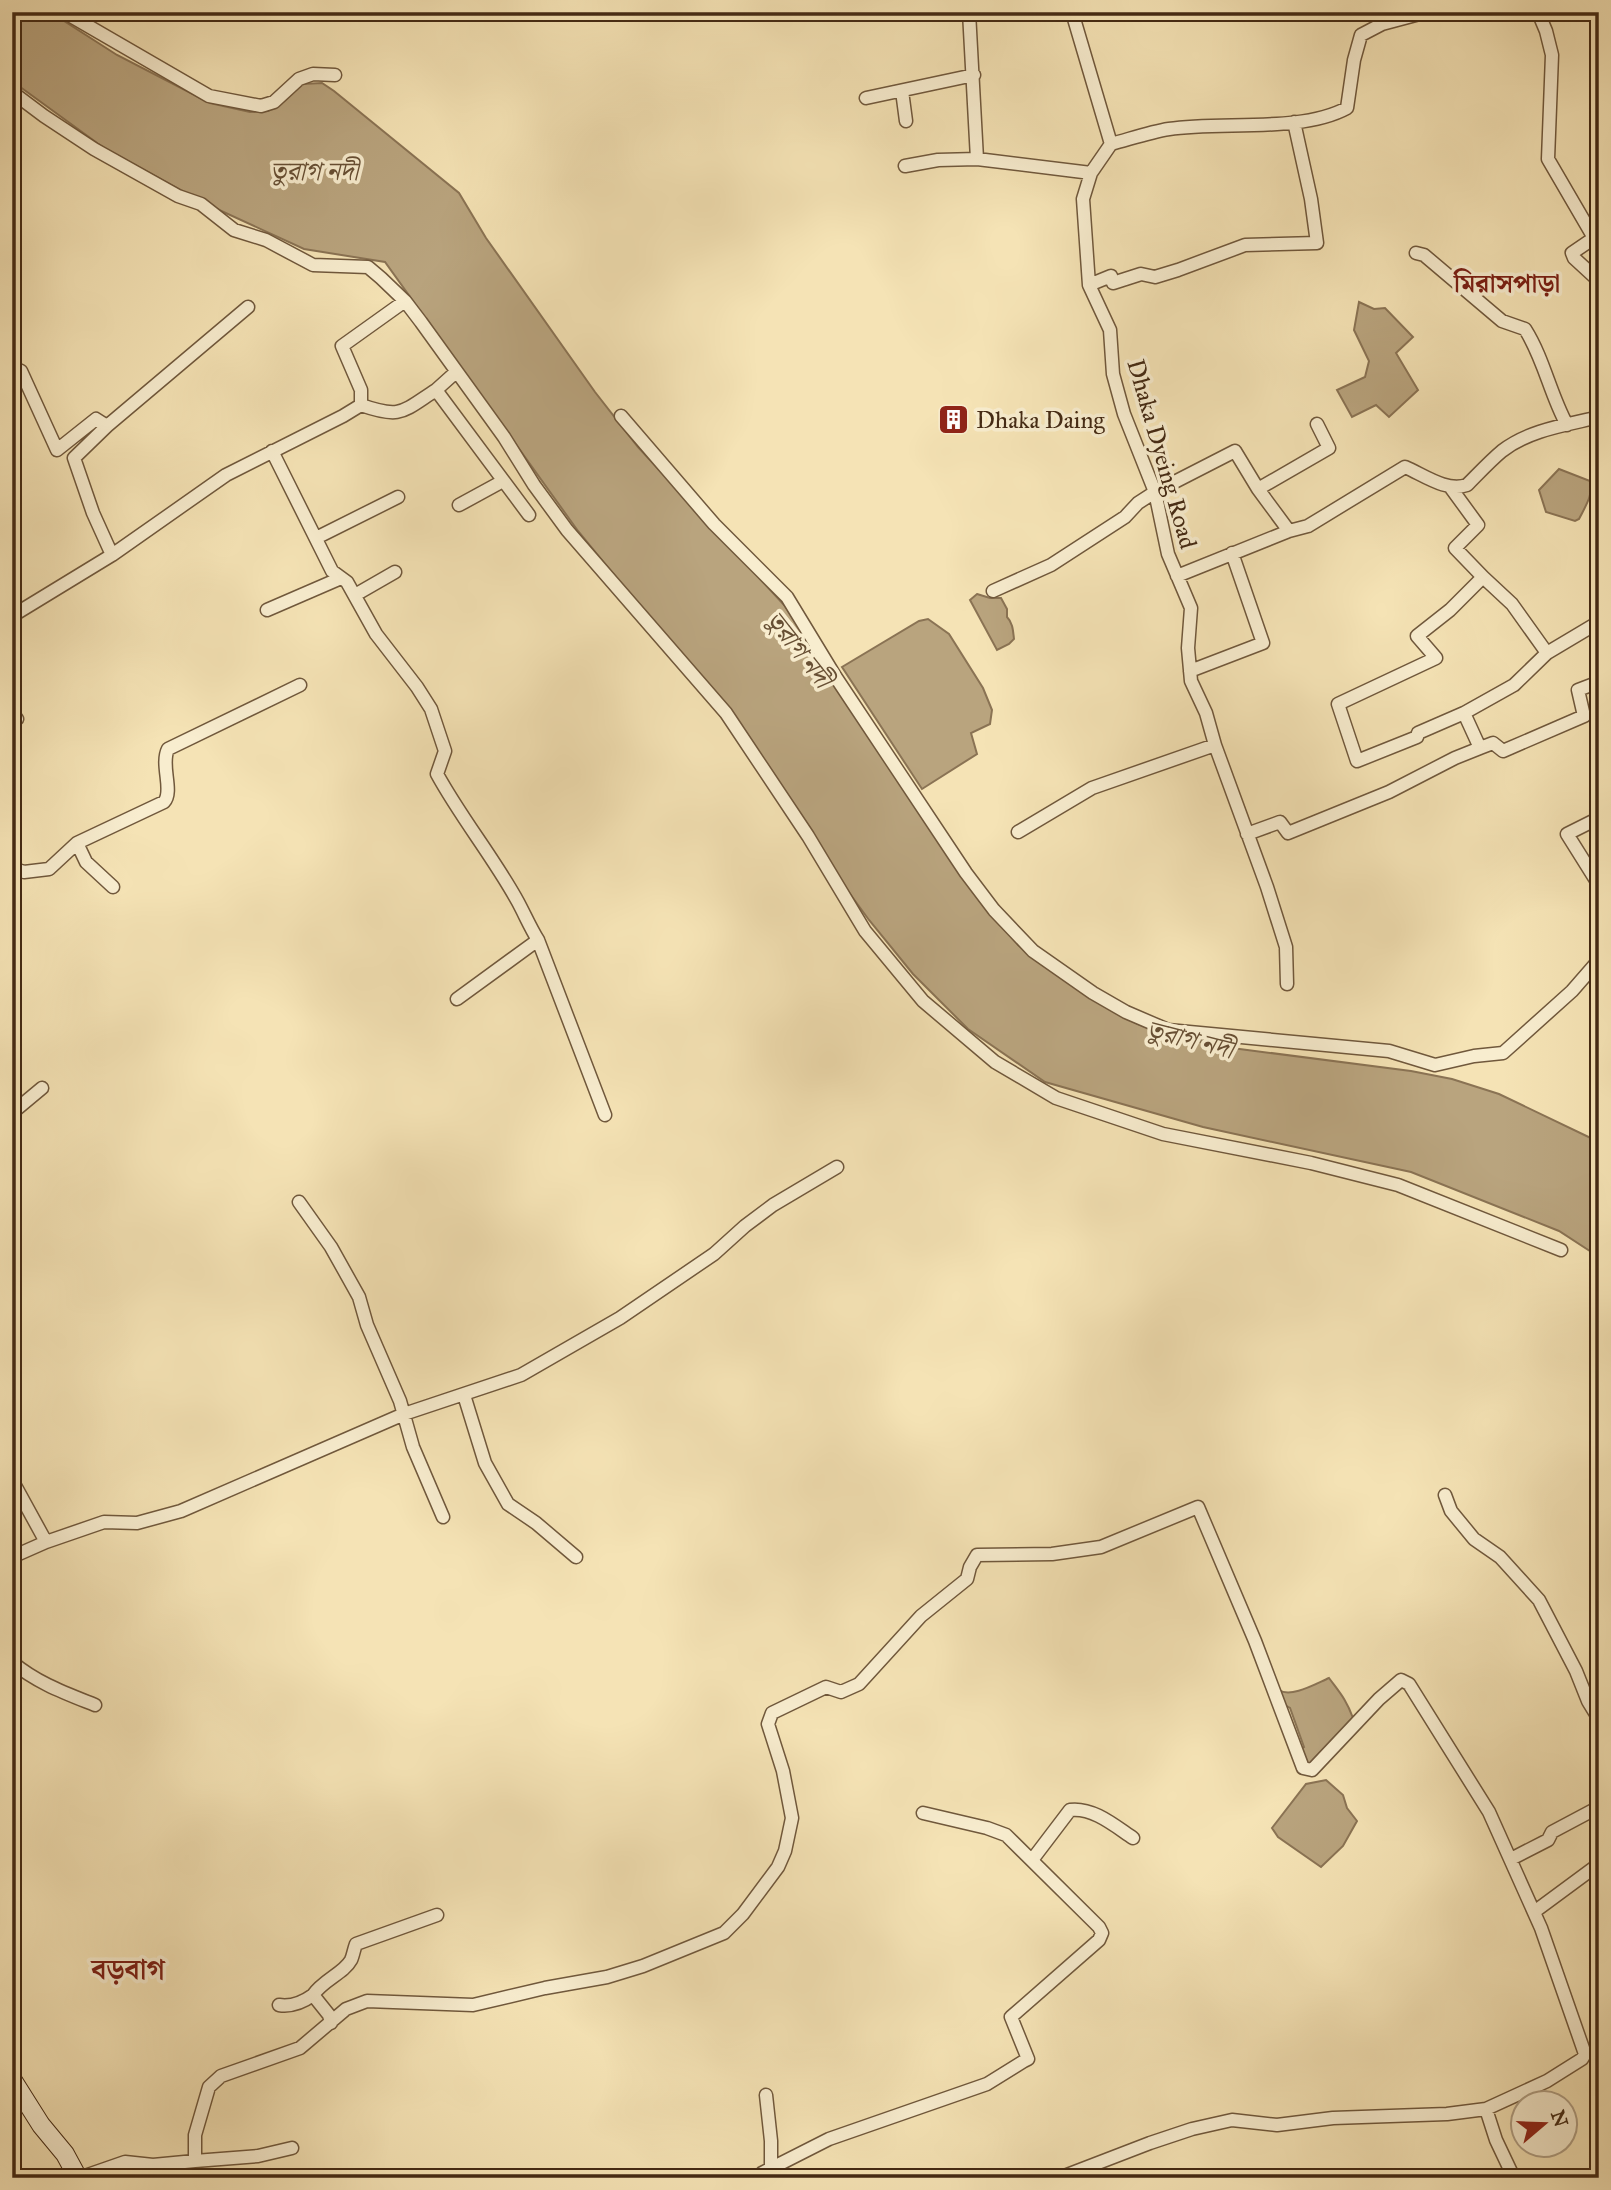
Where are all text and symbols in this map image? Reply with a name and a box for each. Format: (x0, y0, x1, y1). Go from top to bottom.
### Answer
water label: তুরাগ নদী (270, 155, 361, 187)
district label: মিরাসপাড়া (1453, 267, 1560, 299)
street label: Dhaka Dyeing Road (1121, 356, 1203, 552)
building icon: Dhaka Daing (936, 403, 970, 437)
place label: Dhaka Daing (976, 405, 1105, 435)
water label: তুরাগ নদী (759, 604, 841, 696)
water label: তুরাগ নদী (1143, 1013, 1240, 1066)
district label: বড়বাগ (90, 1952, 167, 1987)
north arrow (1510, 2088, 1580, 2158)
text: N (1546, 2107, 1573, 2130)

